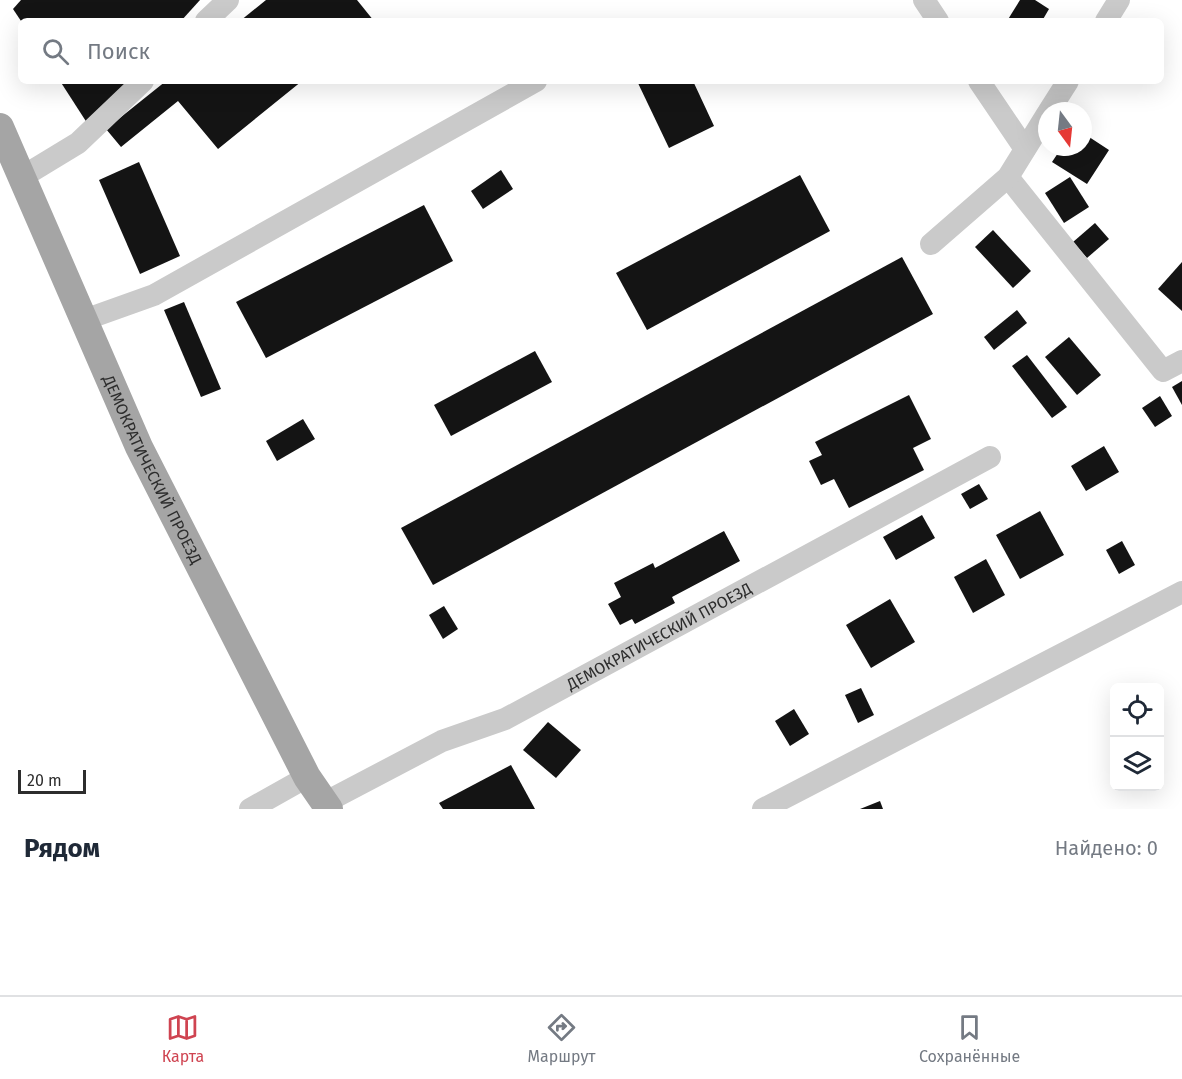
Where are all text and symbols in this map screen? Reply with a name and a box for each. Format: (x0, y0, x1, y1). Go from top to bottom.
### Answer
search box (18, 18, 1164, 84)
icon: search (39, 35, 72, 68)
text: Поиск (87, 38, 150, 65)
north arrow (1038, 102, 1092, 156)
street label: ДЕМОКРАТИЧЕСКИЙ ПРОЕЗД (99, 371, 206, 567)
street label: ДЕМОКРАТИЧЕСКИЙ ПРОЕЗД (563, 579, 755, 694)
map controls (1110, 683, 1164, 791)
button: locate (1110, 683, 1164, 737)
button: layers (1110, 737, 1164, 791)
scale bar (18, 767, 86, 794)
text: 20 m (27, 771, 62, 790)
text: Рядом (24, 833, 100, 864)
text: Найдено: 0 (1055, 836, 1158, 860)
tab: Карта (162, 1011, 204, 1066)
tab: Маршрут (528, 1011, 596, 1066)
tab: Сохранённые (919, 1011, 1020, 1066)

